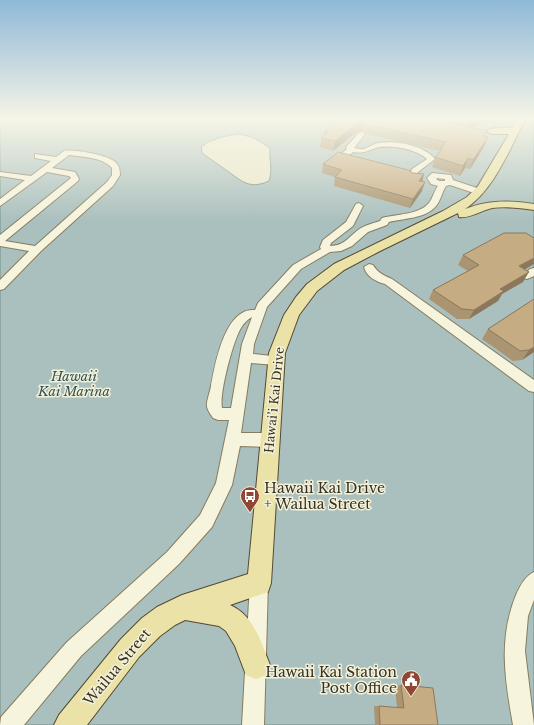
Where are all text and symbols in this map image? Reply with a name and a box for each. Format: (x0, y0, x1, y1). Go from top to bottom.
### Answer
street label: Hawai’i Kai Drive (261, 346, 287, 454)
water label: Hawaii Kai Marina (37, 368, 110, 400)
place label: Hawaii Kai Drive + Wailua Street (264, 479, 385, 513)
bus stop icon: Hawaii Kai Drive + Wailua Street (239, 485, 261, 513)
street label: Wailua Street (79, 624, 155, 710)
place label: Hawaii Kai Station Post Office (265, 663, 397, 697)
public building icon: Hawaii Kai Station Post Office (400, 669, 422, 697)

